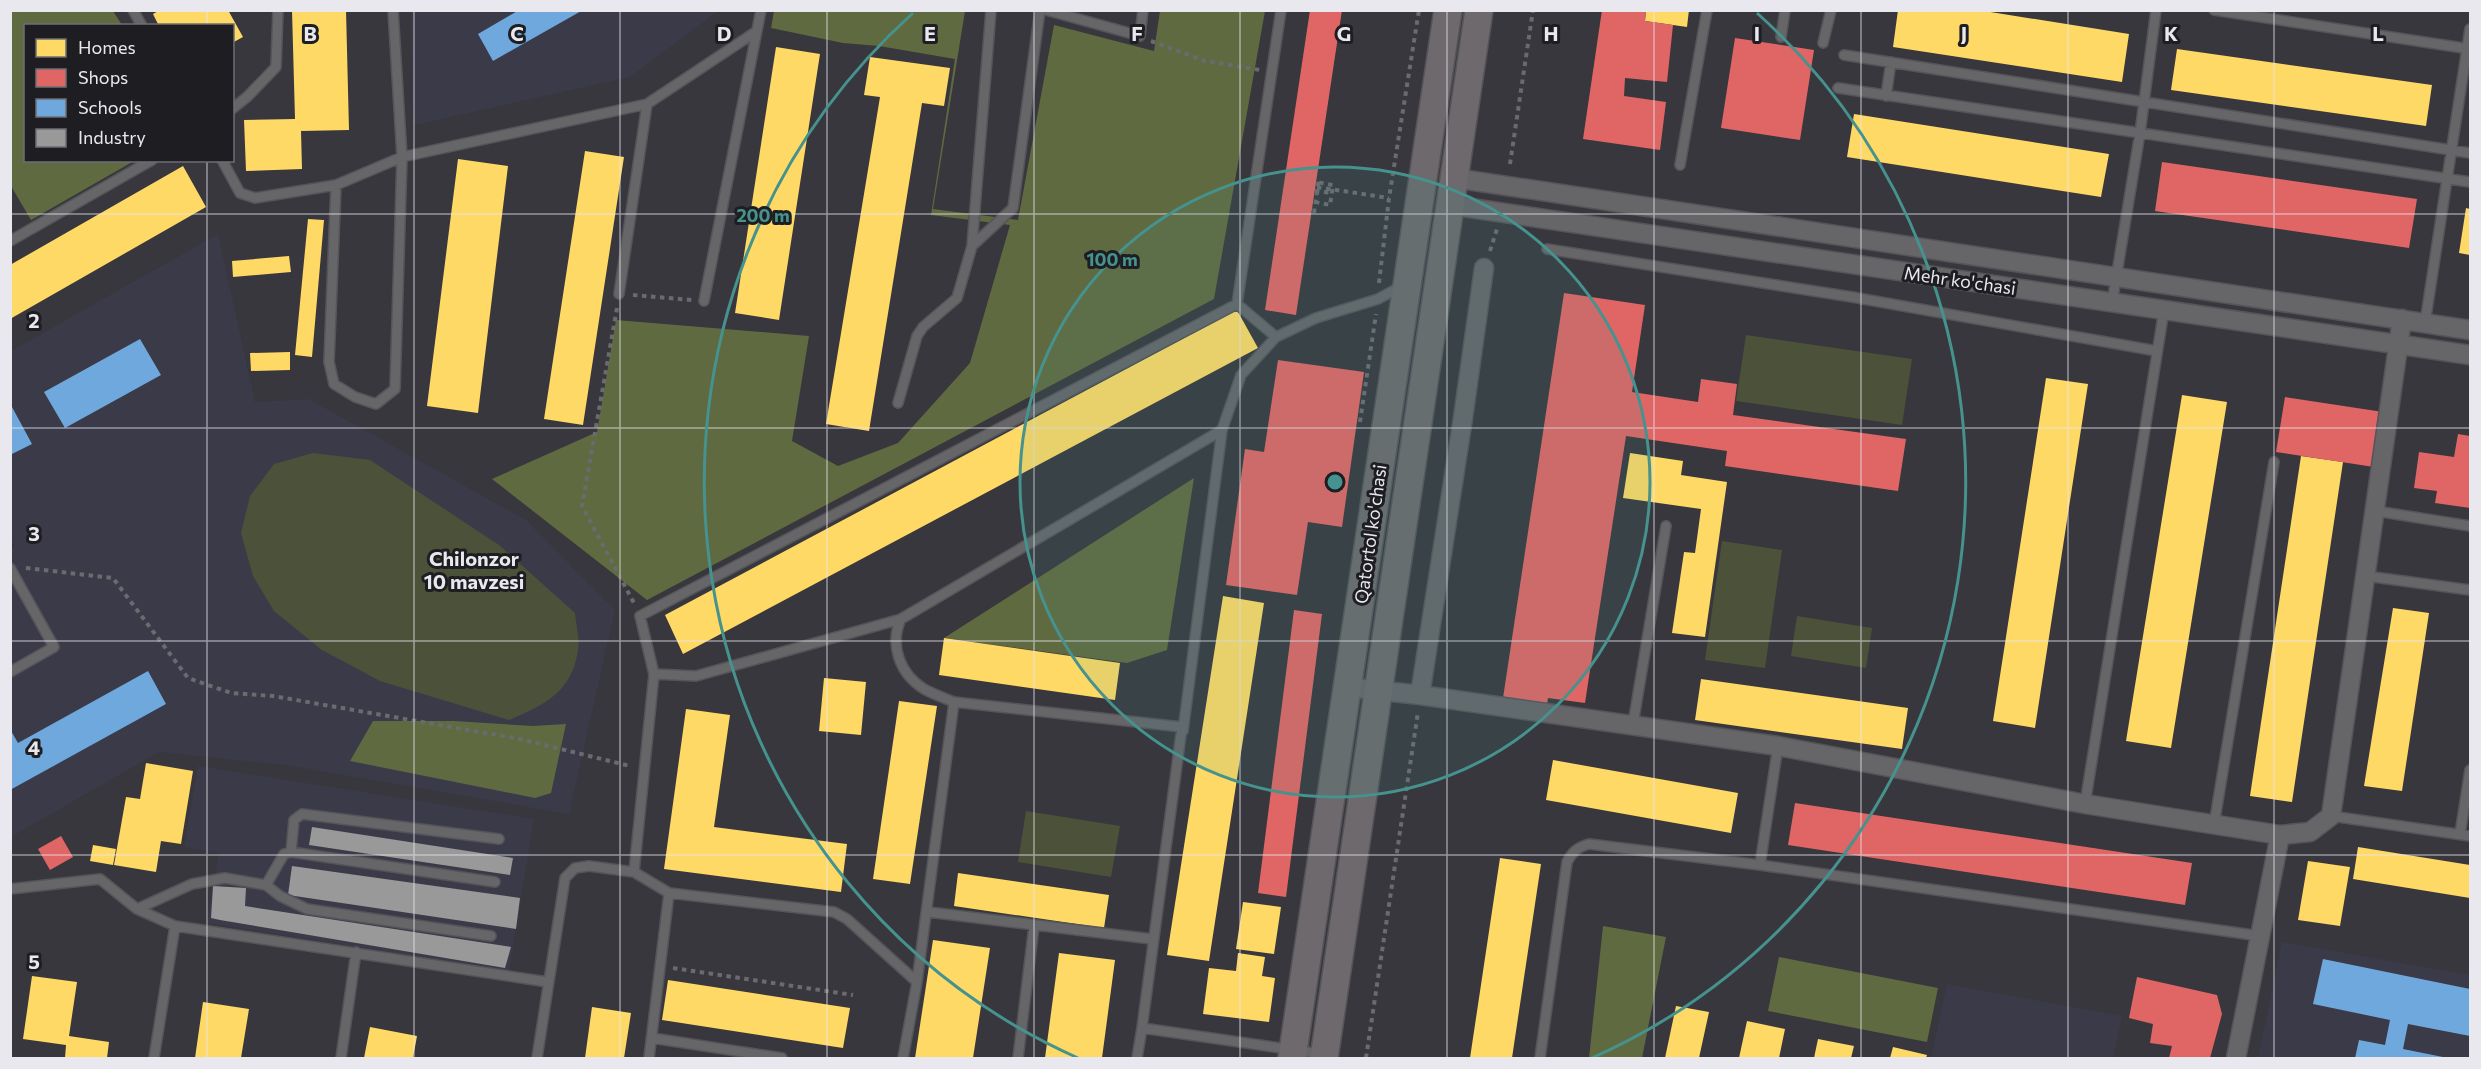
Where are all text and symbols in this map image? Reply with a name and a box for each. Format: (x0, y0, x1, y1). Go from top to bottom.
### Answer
text: B (303, 21, 317, 45)
text: C (510, 21, 524, 45)
text: D (717, 21, 731, 45)
text: E (924, 21, 936, 45)
text: F (1131, 21, 1143, 45)
text: G (1337, 21, 1351, 45)
text: H (1544, 21, 1559, 45)
text: I (1754, 21, 1760, 45)
text: J (1961, 21, 1967, 45)
text: K (2164, 21, 2178, 45)
text: L (2372, 21, 2384, 45)
legend (24, 24, 234, 162)
text: Homes (78, 36, 136, 58)
text: Shops (78, 66, 128, 88)
text: Schools (78, 96, 142, 118)
text: Industry (78, 126, 146, 148)
text: 200 m (736, 204, 790, 226)
text: 100 m (1086, 248, 1138, 270)
street label: Mehr ko'chasi (1903, 261, 2017, 299)
text: 2 (28, 308, 40, 332)
street label: Qatortol ko'chasi (1349, 463, 1391, 605)
centre of rings (1325, 472, 1345, 492)
text: 3 (28, 521, 40, 545)
district label: Chilonzor 10 mavzesi (424, 546, 524, 593)
text: 4 (28, 735, 40, 759)
text: 5 (28, 949, 40, 973)

